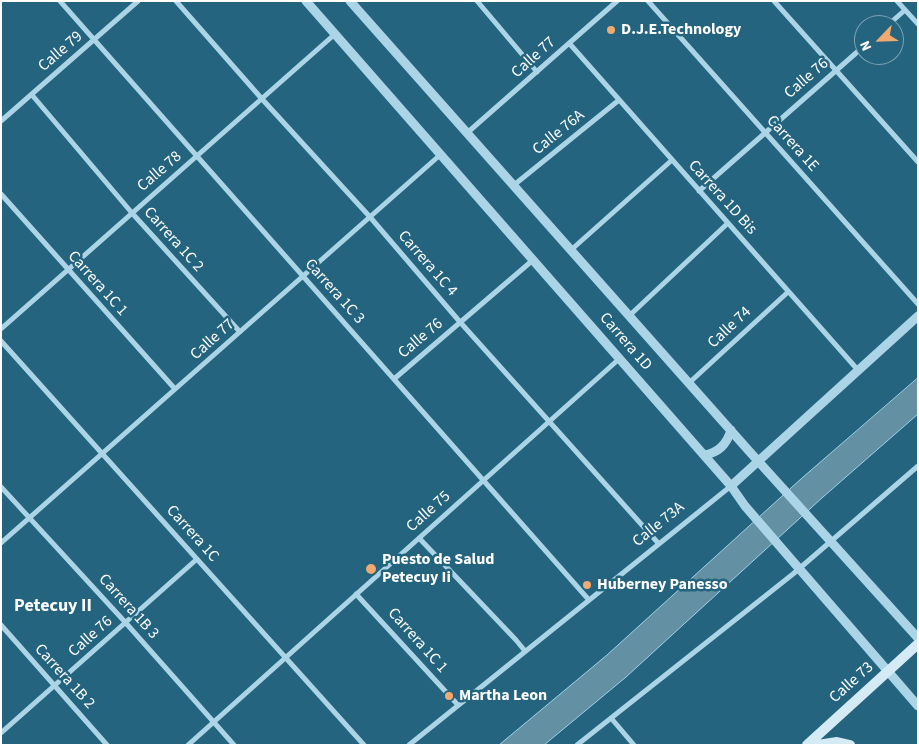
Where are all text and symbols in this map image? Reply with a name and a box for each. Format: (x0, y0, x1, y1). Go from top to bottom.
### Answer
north arrow (854, 15, 904, 65)
place label: D.J.E.Technology (621, 20, 741, 40)
marker: D.J.E.Technology (605, 24, 617, 36)
street label: Calle 79 (35, 28, 87, 76)
street label: Calle 77 (508, 33, 560, 83)
text: N (855, 37, 877, 54)
street label: Calle 76 (781, 55, 833, 103)
street label: Calle 76A (529, 106, 589, 160)
street label: Carrera 1E (762, 112, 822, 176)
street label: Calle 78 (134, 148, 186, 196)
street label: Carrera 1D Bis (684, 157, 760, 239)
street label: Carrera 1C 2 (139, 204, 207, 276)
street label: Carrera 1C 4 (393, 227, 461, 301)
street label: Carrera 1C 1 (63, 248, 131, 320)
street label: Carrera 1C 3 (300, 256, 368, 328)
street label: Calle 74 (704, 303, 756, 353)
street label: Carrera 1D (595, 309, 655, 375)
street label: Calle 77 (187, 315, 239, 365)
street label: Calle 76 (395, 315, 447, 363)
street label: Calle 75 (403, 487, 455, 537)
street label: Calle 73A (629, 498, 689, 552)
street label: Carrera 1C (162, 502, 222, 566)
place label: Puesto de Salud Petecuy Ii (382, 550, 494, 588)
marker: Puesto de Salud Petecuy Ii (364, 562, 378, 576)
street label: Carrera 1B 3 (94, 570, 162, 644)
place label: Huberney Panesso (597, 575, 728, 595)
marker: Huberney Panesso (581, 579, 593, 591)
district label: Petecuy II (14, 596, 92, 618)
street label: Carrera 1C 1 (383, 605, 451, 677)
street label: Calle 76 (65, 612, 117, 662)
street label: Carrera 1B 2 (30, 640, 98, 714)
street label: Calle 73 (826, 658, 878, 708)
place label: Martha Leon (459, 686, 547, 706)
marker: Martha Leon (443, 690, 455, 702)

